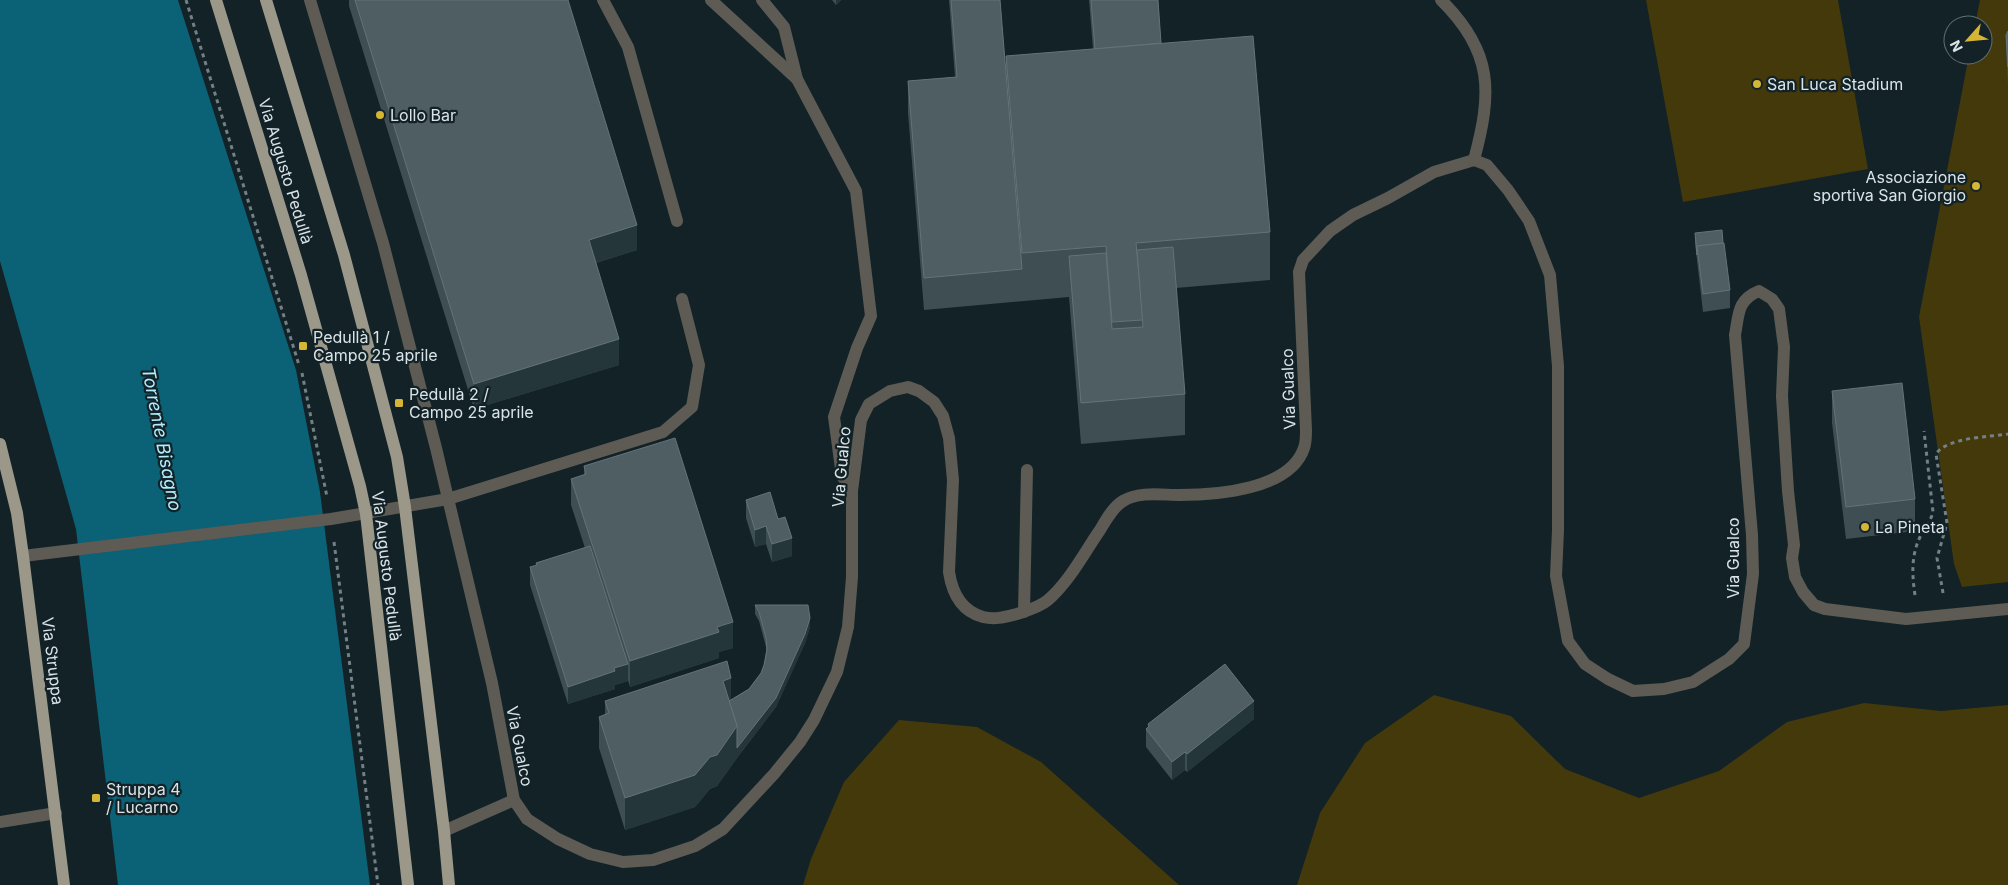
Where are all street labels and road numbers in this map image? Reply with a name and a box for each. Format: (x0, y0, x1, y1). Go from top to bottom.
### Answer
street label: Via Augusto Pedullà (254, 96, 318, 246)
street label: Via Gualco (1277, 348, 1299, 430)
street label: Via Gualco (827, 426, 855, 508)
street label: Via Augusto Pedullà (368, 490, 406, 642)
street label: Via Gualco (1723, 517, 1743, 599)
street label: Via Struppa (38, 616, 68, 706)
street label: Via Gualco (502, 704, 538, 788)

